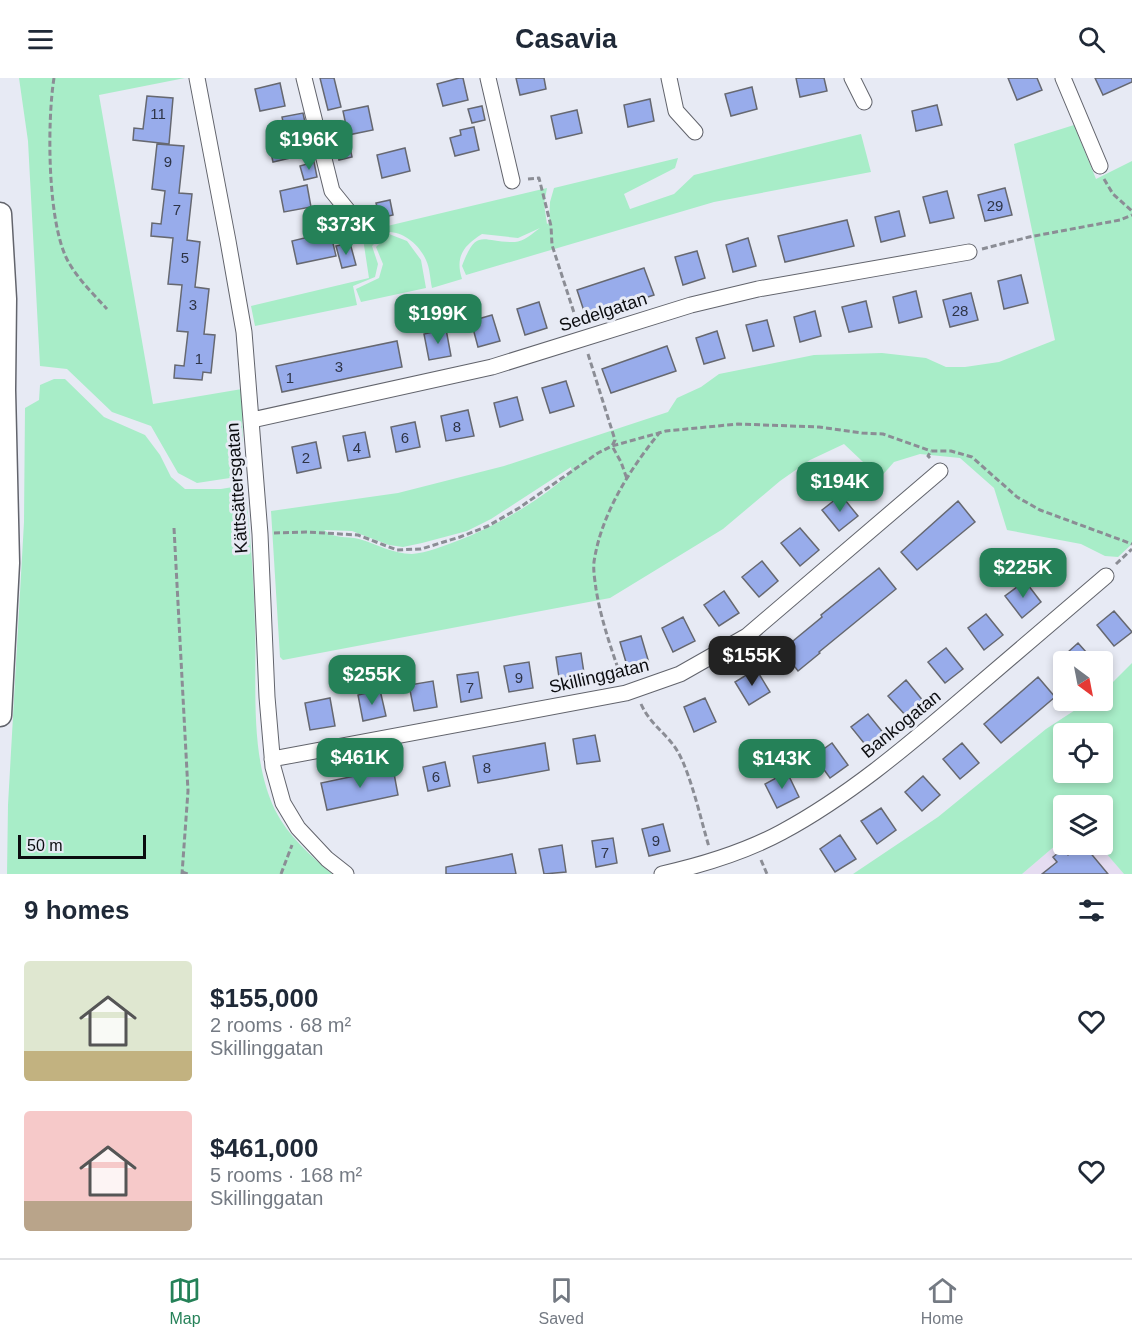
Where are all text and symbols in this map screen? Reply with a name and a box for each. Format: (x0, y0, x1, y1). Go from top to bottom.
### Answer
icon: menu (24, 23, 57, 56)
icon: search (1075, 23, 1108, 56)
text: Casavia (515, 24, 617, 54)
house number: 11 (150, 105, 166, 122)
pin: $196K (267, 120, 351, 171)
text: $196K (280, 128, 338, 150)
house number: 9 (164, 153, 172, 170)
house number: 29 (987, 197, 1003, 214)
house number: 7 (173, 201, 181, 218)
pin: $373K (304, 205, 388, 256)
text: $373K (317, 213, 375, 235)
house number: 5 (181, 249, 189, 266)
street label: Sedelgatan (557, 288, 649, 336)
pin: $199K (396, 294, 480, 345)
house number: 3 (189, 296, 197, 313)
text: $199K (409, 302, 467, 324)
house number: 28 (952, 302, 968, 319)
house number: 1 (195, 350, 203, 367)
house number: 3 (335, 358, 343, 375)
house number: 1 (286, 369, 294, 386)
house number: 8 (453, 418, 461, 435)
street label: Kättsättersgatan (222, 422, 252, 554)
house number: 6 (401, 429, 409, 446)
house number: 4 (353, 439, 361, 456)
house number: 2 (302, 449, 310, 466)
pin: $194K (798, 462, 882, 513)
text: $194K (811, 470, 869, 492)
pin: $225K (981, 548, 1065, 599)
text: $225K (994, 556, 1052, 578)
pin: $155K (710, 636, 794, 687)
text: $155K (723, 644, 781, 666)
north arrow (1053, 651, 1113, 711)
map controls (1053, 651, 1113, 855)
pin: $255K (330, 655, 414, 706)
street label: Skillinggatan (547, 655, 651, 697)
text: $255K (343, 663, 401, 685)
house number: 9 (515, 669, 523, 686)
house number: 7 (466, 679, 474, 696)
street label: Bankogatan (857, 686, 945, 762)
button: locate (1053, 723, 1113, 783)
pin: $461K (318, 738, 402, 789)
pin: $143K (740, 739, 824, 790)
text: $461K (331, 746, 389, 768)
text: $143K (753, 747, 811, 769)
house number: 8 (483, 759, 491, 776)
house number: 6 (432, 768, 440, 785)
button: layers (1053, 795, 1113, 855)
scale bar (18, 832, 146, 860)
house number: 9 (652, 832, 660, 849)
text: 50 m (27, 837, 63, 854)
house number: 7 (601, 844, 609, 861)
icon: filters (1075, 894, 1108, 927)
text: 9 homes (24, 895, 130, 925)
text: $155,000 (210, 983, 318, 1013)
icon: home (72, 985, 144, 1057)
icon: heart (1075, 1005, 1108, 1038)
text: 2 rooms · 68 m² (210, 1014, 351, 1036)
text: Skillinggatan (210, 1037, 323, 1059)
text: $461,000 (210, 1133, 318, 1163)
icon: home (72, 1135, 144, 1207)
icon: heart (1075, 1155, 1108, 1188)
text: 5 rooms · 168 m² (210, 1164, 362, 1186)
text: Skillinggatan (210, 1187, 323, 1209)
tab: Map (168, 1274, 201, 1328)
tab: Saved (538, 1274, 584, 1328)
tab: Home (921, 1274, 963, 1328)

